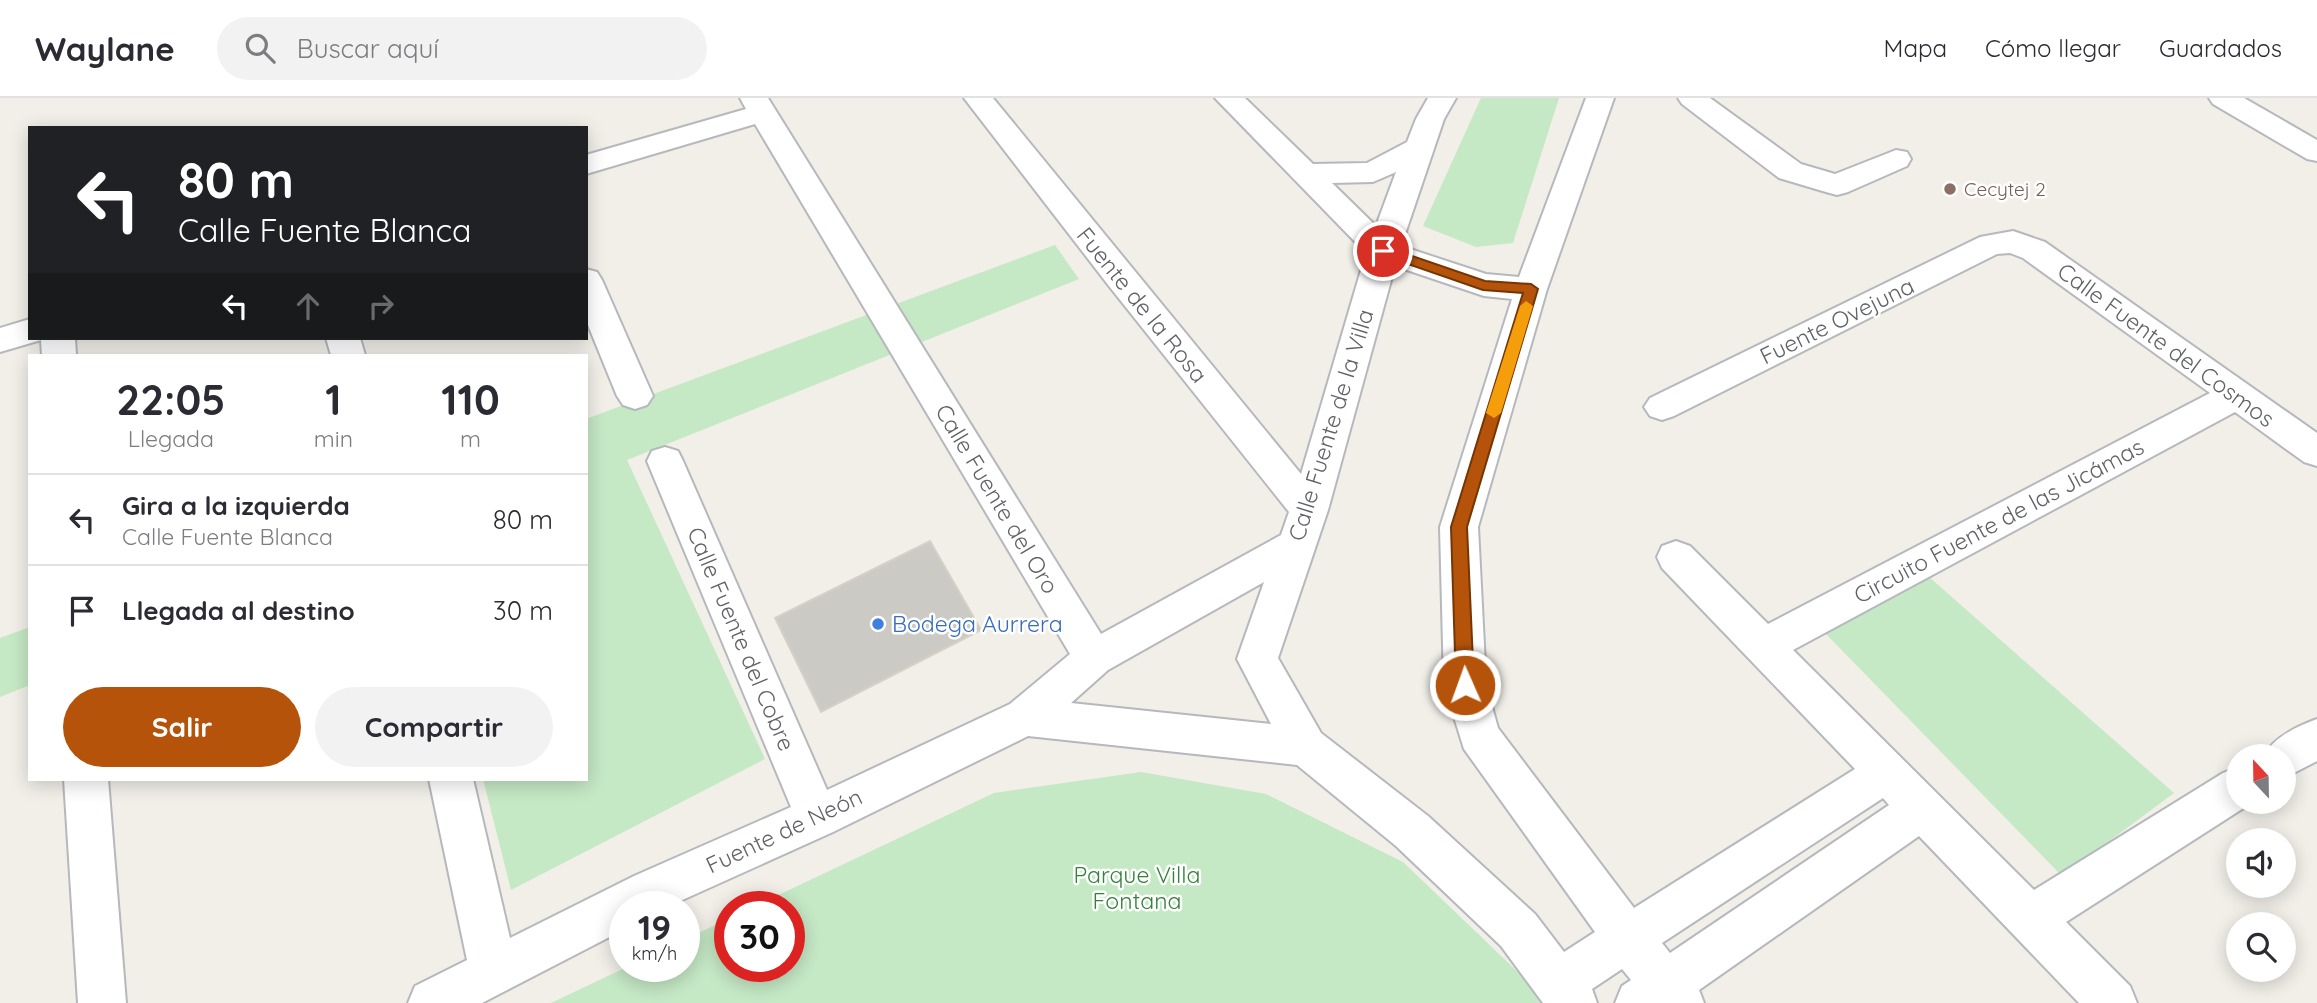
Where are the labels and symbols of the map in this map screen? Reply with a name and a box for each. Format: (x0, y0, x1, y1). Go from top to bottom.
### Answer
place label: Cecytej 2 (1964, 177, 2046, 201)
marker: Cecytej 2 (1942, 181, 1958, 197)
street label: Fuente de la Rosa (1071, 221, 1214, 388)
pin (1353, 221, 1413, 281)
street label: Calle Fuente del Cosmos (2052, 256, 2281, 433)
street label: Fuente Ovejuna (1755, 271, 1919, 370)
street label: Calle Fuente de la Villa (1281, 305, 1380, 544)
street label: Calle Fuente del Oro (929, 399, 1065, 599)
street label: Circuito Fuente de las Jicámas (1849, 432, 2149, 609)
street label: Calle Fuente del Cobre (681, 523, 802, 755)
place label: Bodega Aurrera (892, 609, 1063, 638)
marker: Bodega Aurrera (870, 616, 886, 632)
position arrow (1428, 648, 1502, 722)
north arrow (2226, 744, 2296, 814)
street label: Fuente de Neón (701, 782, 867, 879)
park label: Parque Villa Fontana (1074, 860, 1200, 915)
speed limit sign: 30 (714, 891, 805, 982)

